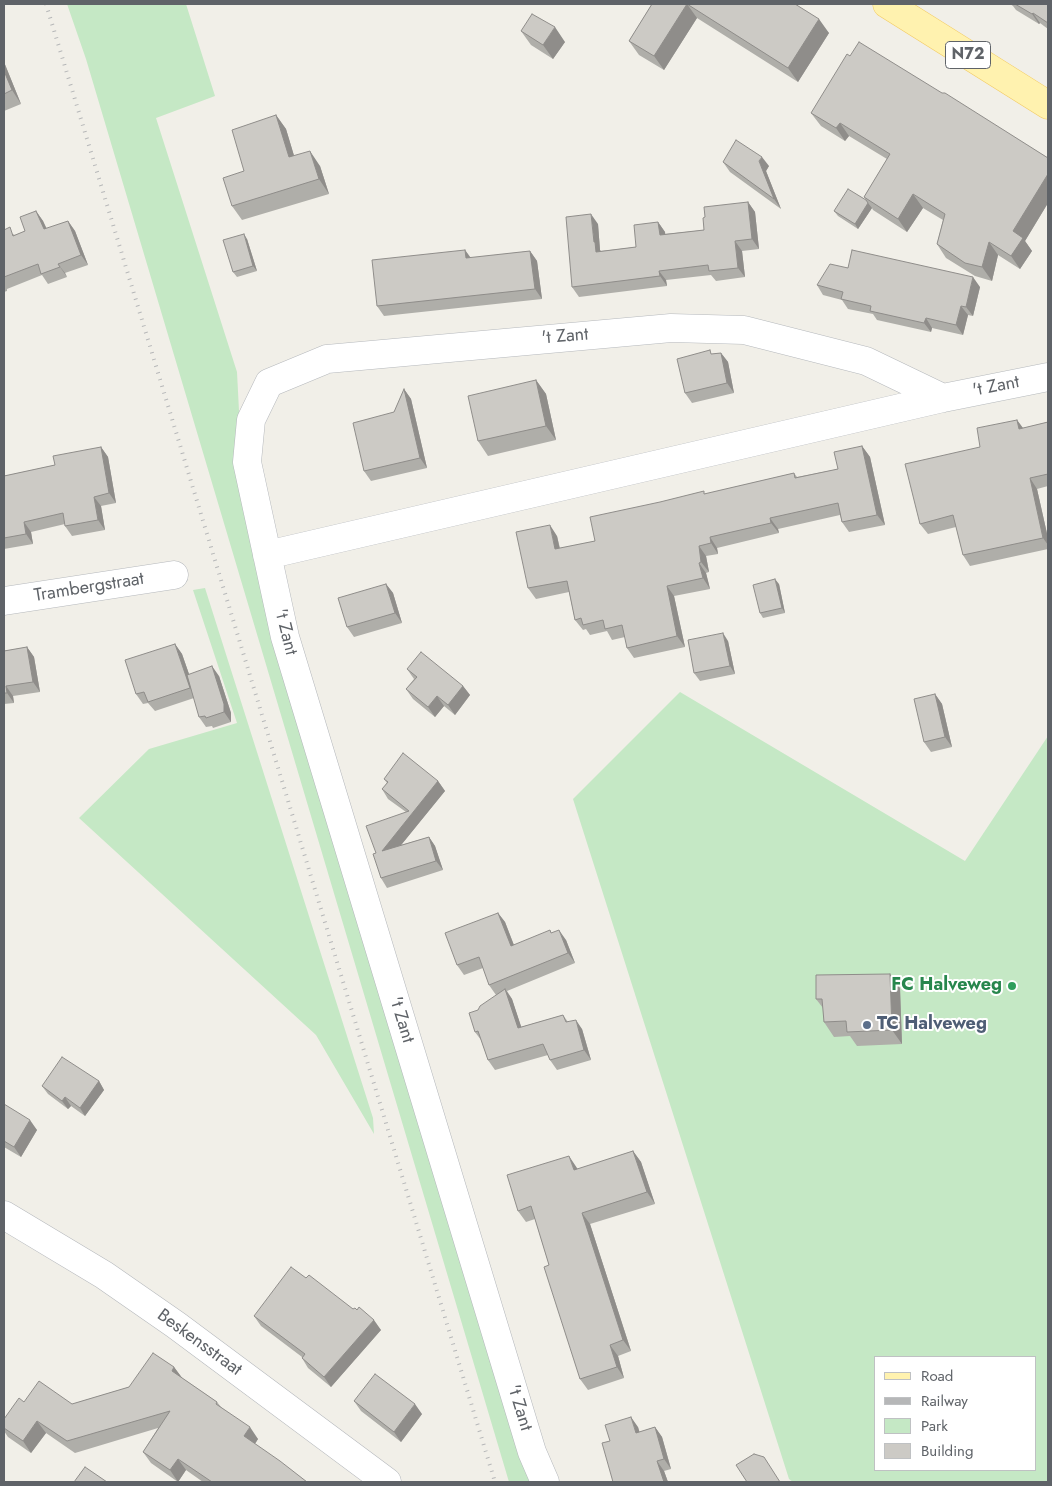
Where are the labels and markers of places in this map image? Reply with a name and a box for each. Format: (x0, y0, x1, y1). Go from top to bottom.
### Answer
place label: FC Halveweg (891, 975, 1002, 997)
marker: FC Halveweg (1006, 980, 1018, 992)
place label: TC Halveweg (877, 1014, 987, 1036)
marker: TC Halveweg (861, 1019, 873, 1031)

